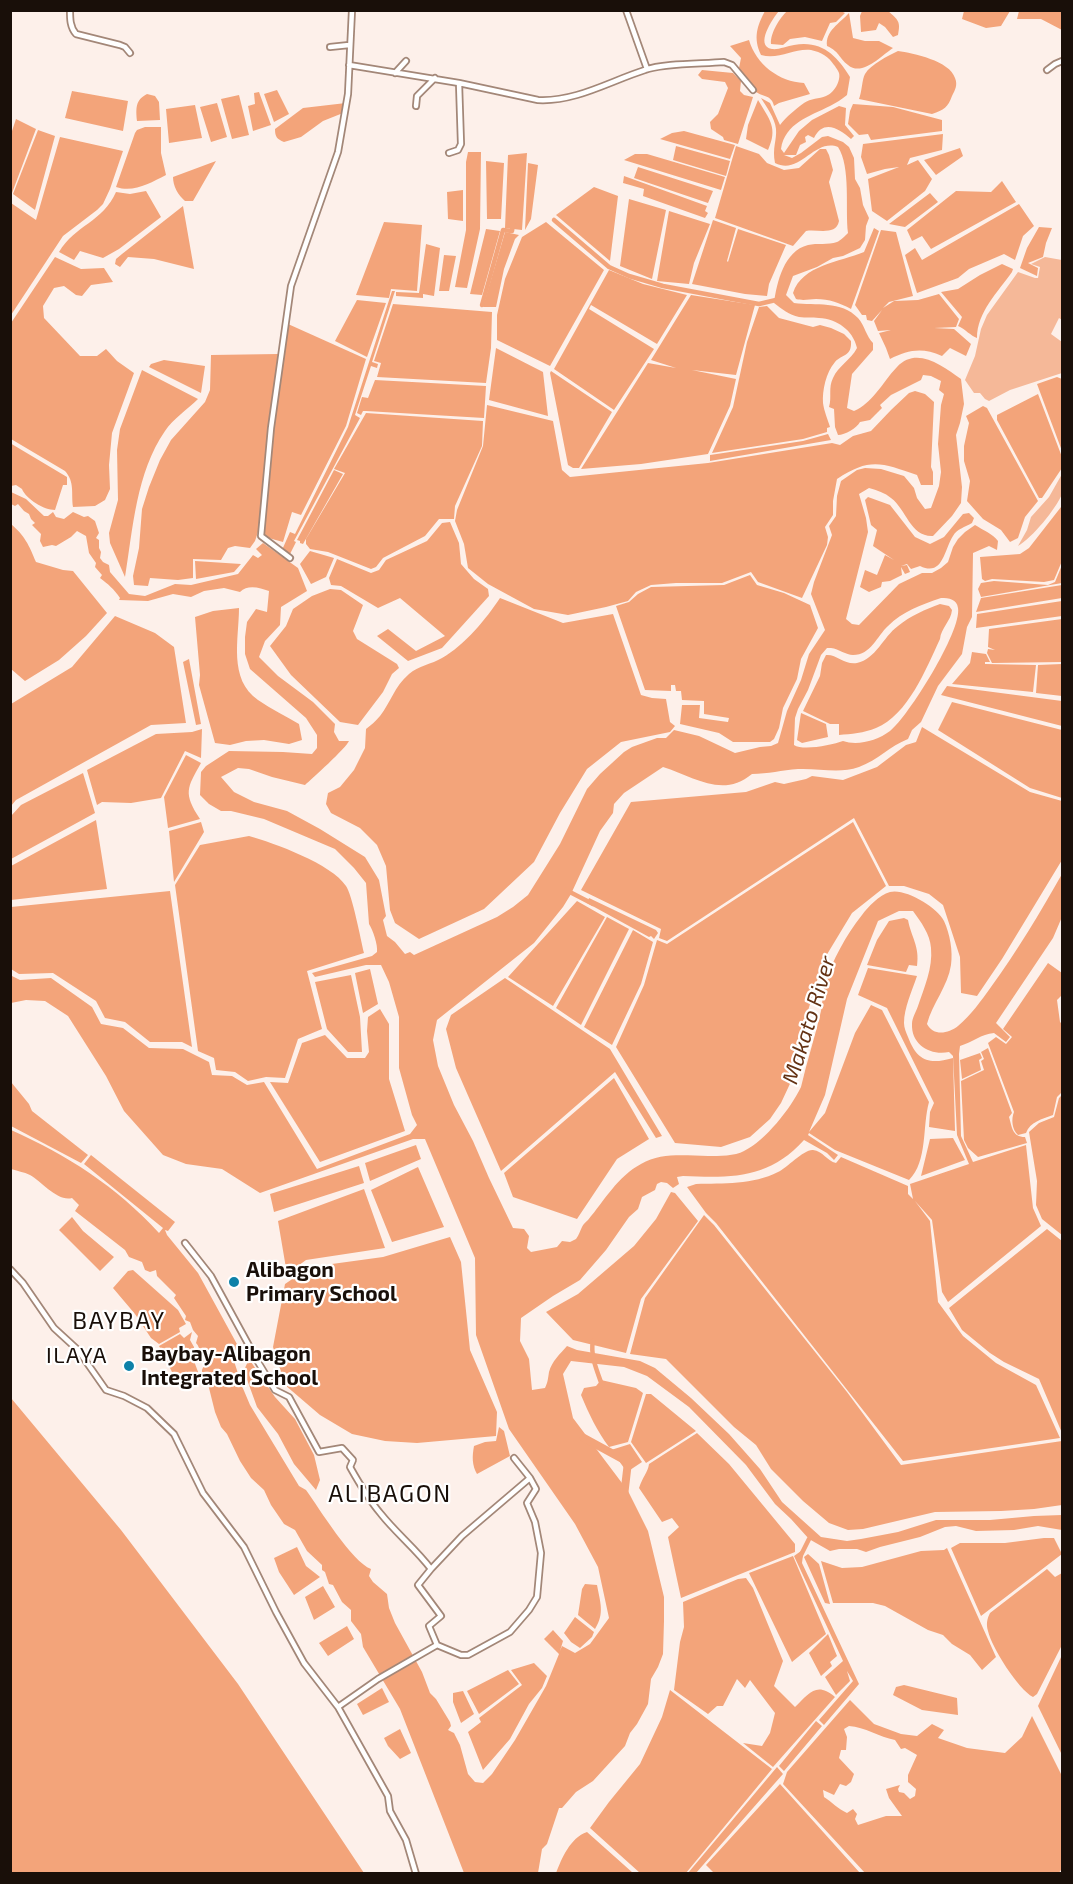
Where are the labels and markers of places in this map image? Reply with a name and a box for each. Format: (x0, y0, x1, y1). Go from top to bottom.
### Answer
place label: Alibagon Primary School (246, 1257, 397, 1307)
marker: Alibagon Primary School (227, 1275, 241, 1289)
place label: Baybay-Alibagon Integrated School (141, 1341, 318, 1391)
marker: Baybay-Alibagon Integrated School (122, 1359, 136, 1373)

